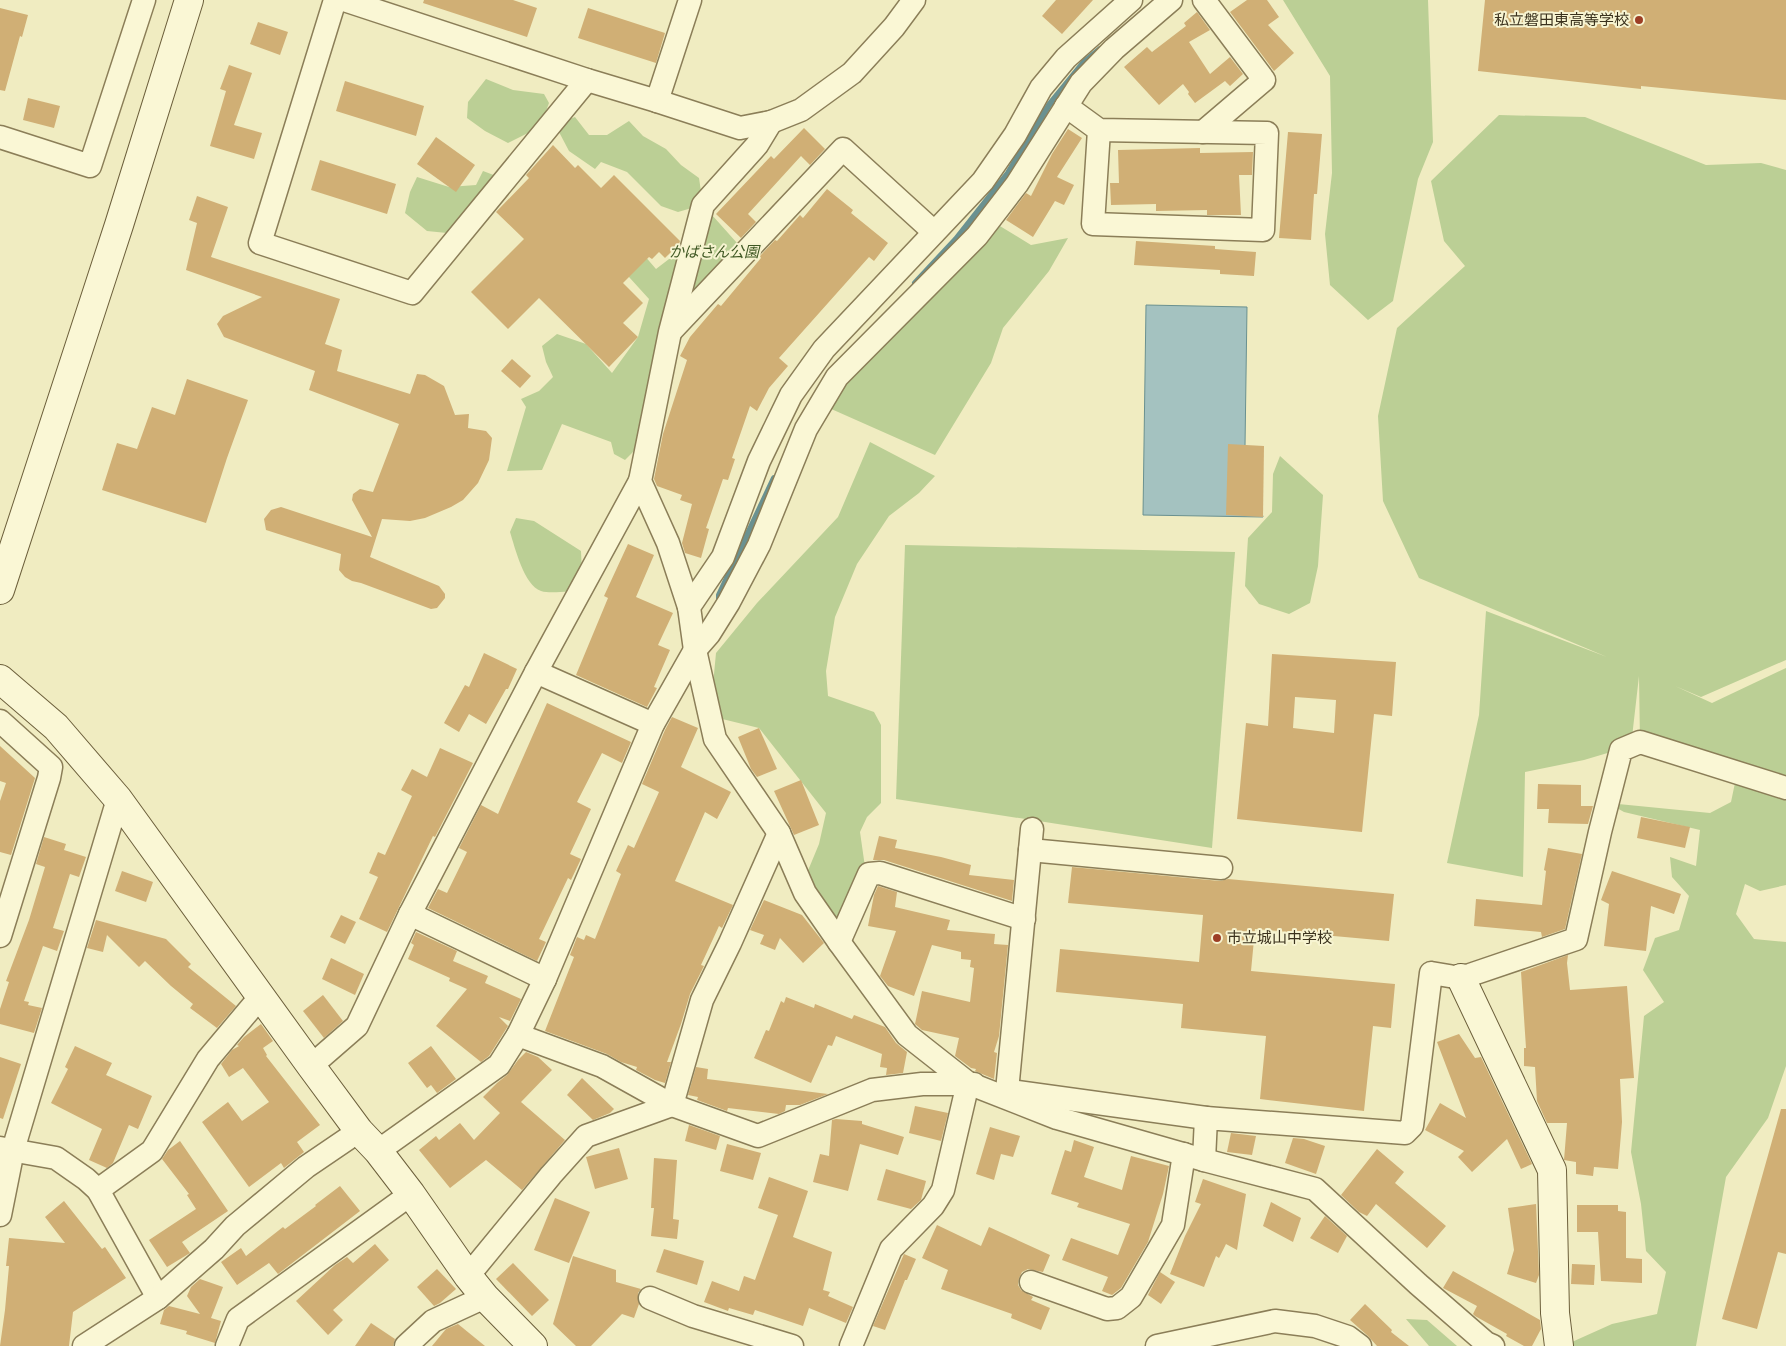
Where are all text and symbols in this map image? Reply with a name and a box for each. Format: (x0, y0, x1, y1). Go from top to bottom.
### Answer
place label: 私立磐田東高等学校 (1494, 11, 1629, 29)
marker: 私立磐田東高等学校 (1633, 14, 1645, 26)
park label: かばさん公園 (669, 243, 761, 261)
place label: 市立城山中学校 (1227, 929, 1332, 947)
marker: 市立城山中学校 (1211, 932, 1223, 944)

